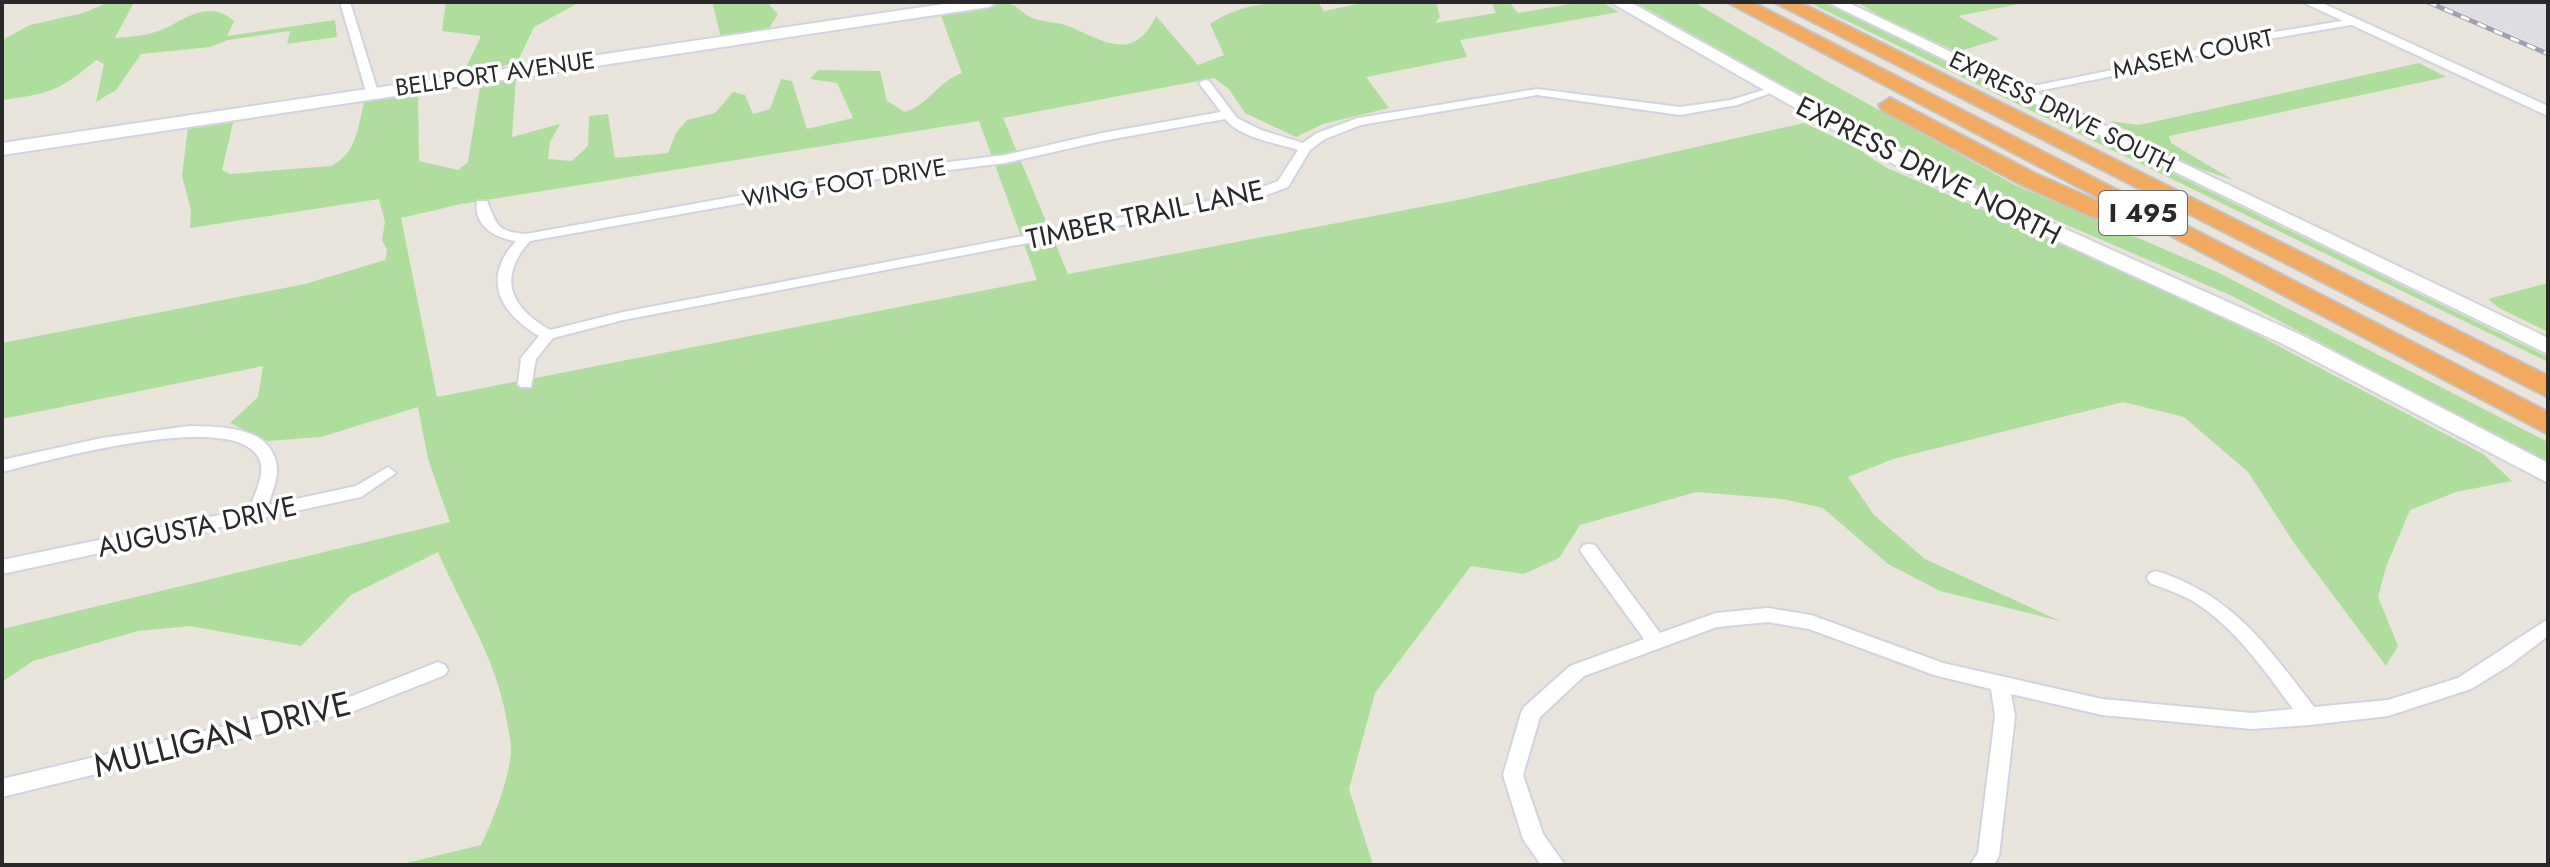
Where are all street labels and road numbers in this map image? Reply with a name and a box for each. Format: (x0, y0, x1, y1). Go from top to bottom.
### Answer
street label: MASEM COURT (2109, 19, 2276, 88)
street label: BELLPORT AVENUE (393, 42, 597, 105)
street label: EXPRESS DRIVE SOUTH (1943, 42, 2181, 181)
street label: EXPRESS DRIVE NORTH (1789, 86, 2069, 255)
street label: WING FOOT DRIVE (739, 149, 949, 216)
street label: TIMBER TRAIL LANE (1023, 169, 1268, 260)
road number: I 495 (2099, 191, 2187, 235)
street label: AUGUSTA DRIVE (93, 485, 301, 568)
street label: MULLIGAN DRIVE (88, 679, 356, 790)

